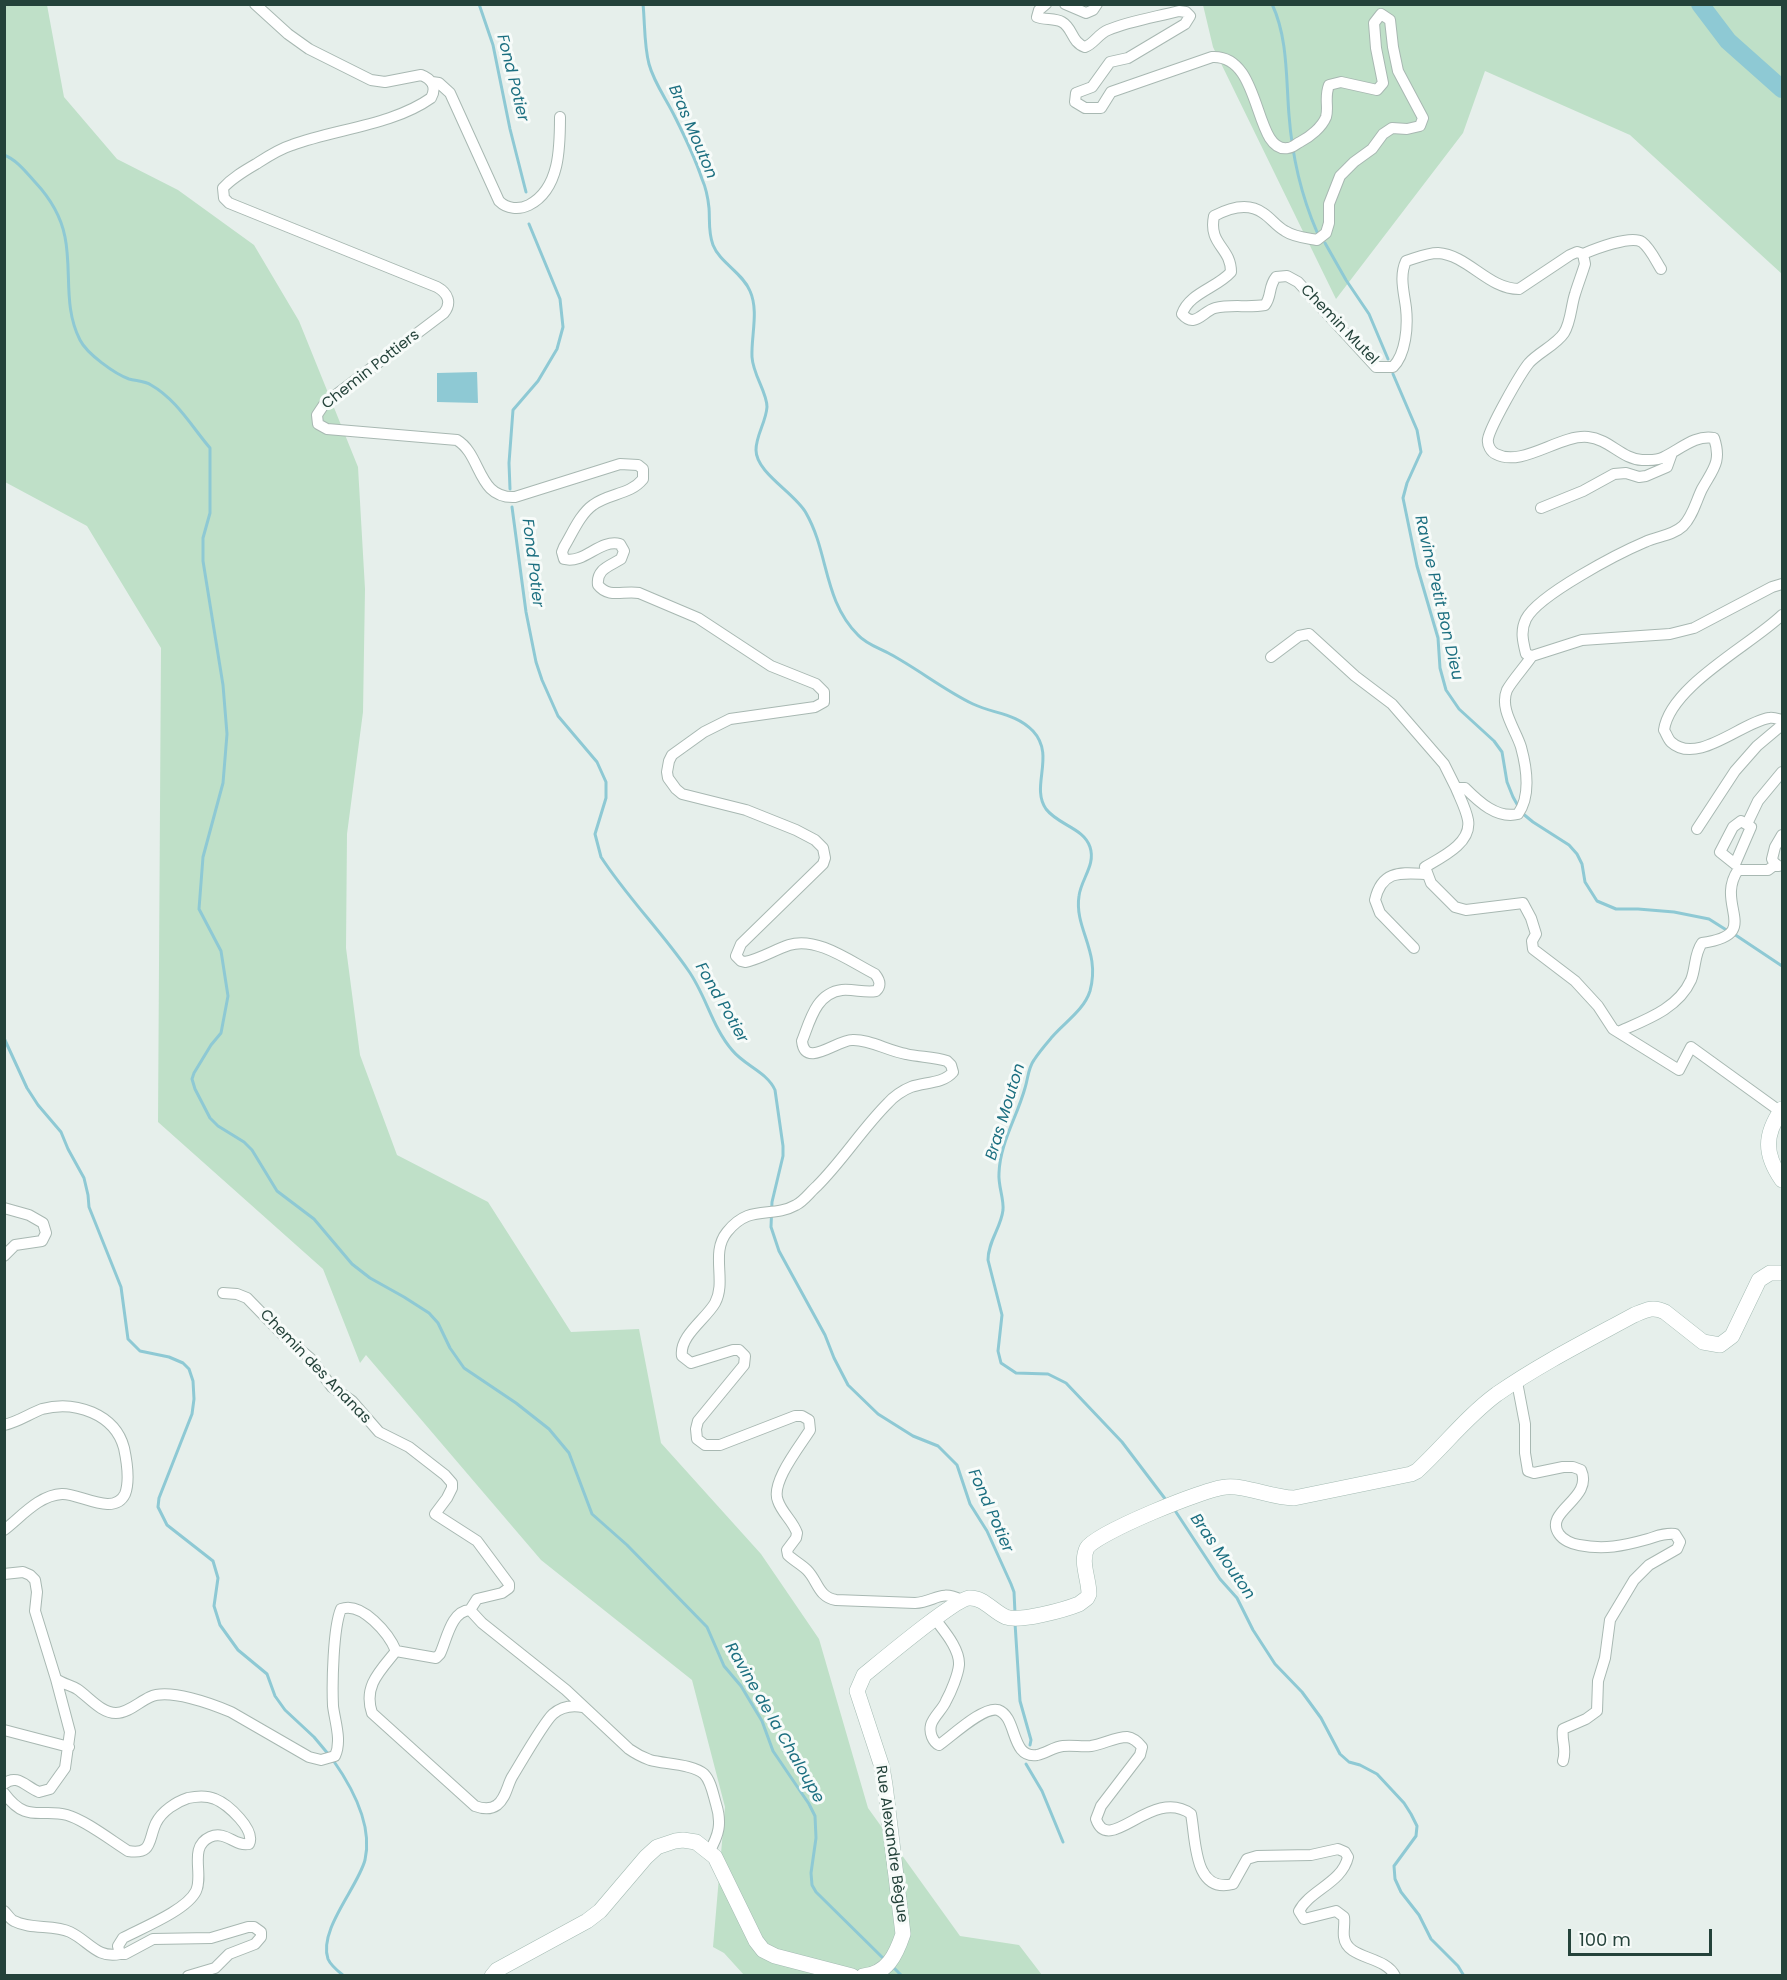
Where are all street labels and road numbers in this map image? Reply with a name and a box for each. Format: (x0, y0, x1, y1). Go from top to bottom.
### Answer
street label: Chemin Mutel (1296, 281, 1382, 369)
street label: Chemin Pottiers (319, 326, 423, 414)
street label: Chemin des Ananas (256, 1306, 374, 1428)
street label: Rue Alexandre Bègue (871, 1764, 911, 1924)

